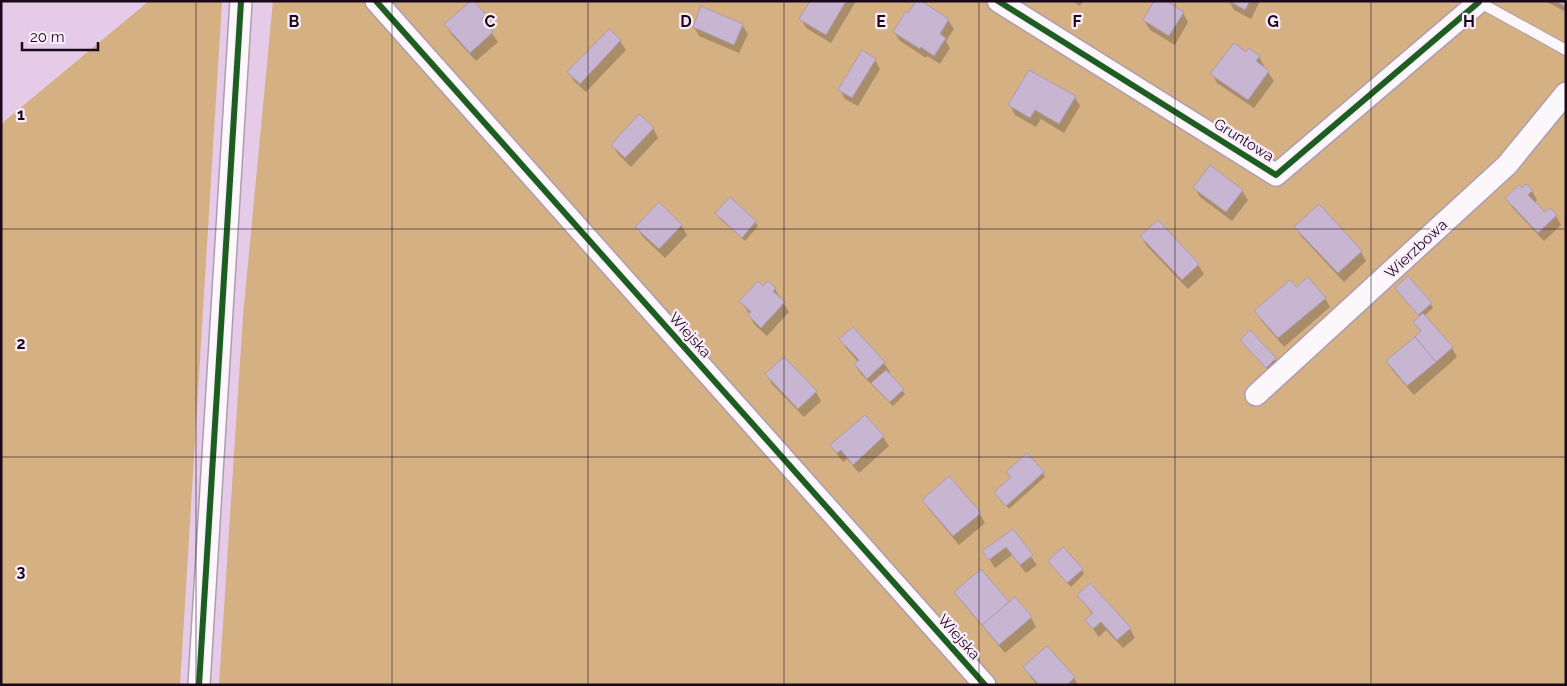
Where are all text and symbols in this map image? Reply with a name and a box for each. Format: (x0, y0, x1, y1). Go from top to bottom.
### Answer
text: B (289, 12, 300, 31)
text: C (485, 12, 496, 31)
text: D (680, 12, 692, 31)
text: E (876, 12, 886, 31)
text: F (1072, 12, 1082, 31)
text: G (1267, 12, 1279, 31)
text: H (1463, 12, 1475, 31)
scale bar (22, 20, 99, 52)
text: 20 m (30, 28, 65, 46)
text: 1 (17, 105, 25, 124)
street label: Gruntowa (1211, 115, 1277, 165)
street label: Wierzbowa (1381, 216, 1451, 282)
street label: Wiejska (665, 309, 715, 361)
text: 2 (16, 334, 26, 353)
text: 3 (17, 562, 26, 581)
street label: Wiejska (934, 611, 984, 663)

